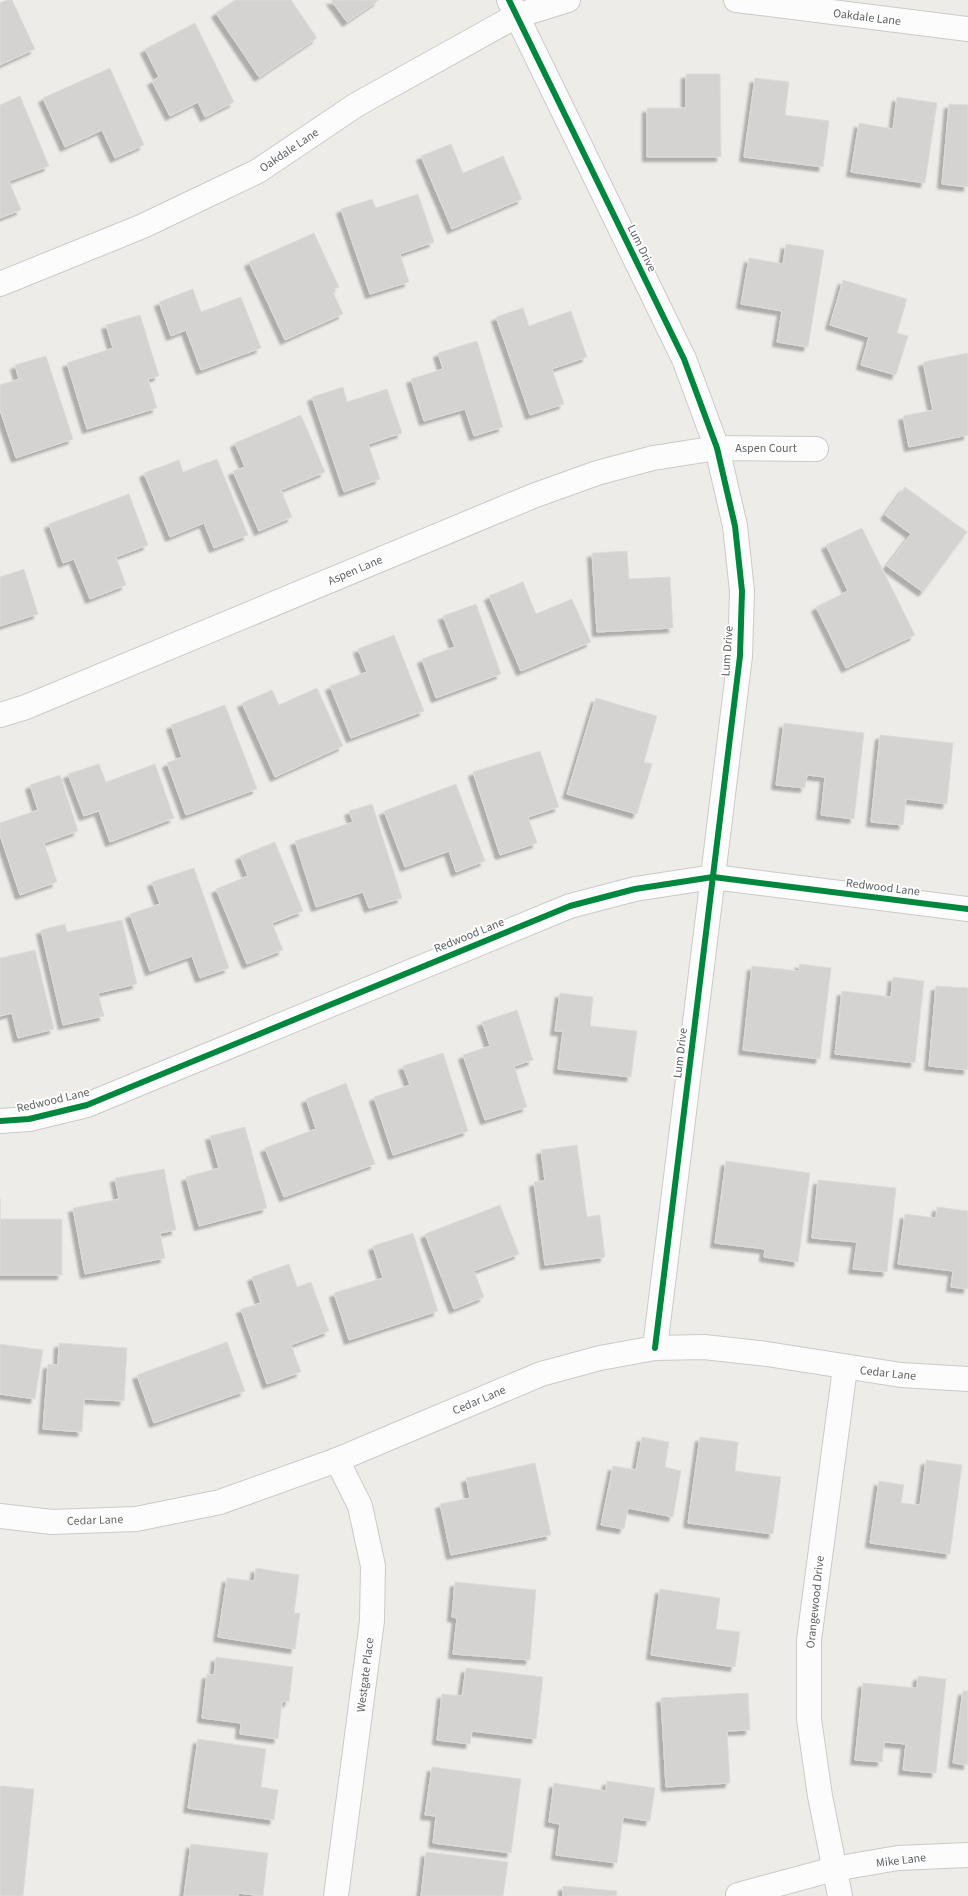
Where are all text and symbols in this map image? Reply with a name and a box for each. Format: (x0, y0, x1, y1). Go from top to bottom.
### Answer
street label: Oakdale Lane (832, 5, 902, 30)
street label: Oakdale Lane (256, 124, 322, 177)
street label: Lum Drive (623, 222, 660, 275)
street label: Aspen Court (735, 440, 797, 457)
street label: Aspen Lane (325, 551, 385, 590)
street label: Lum Drive (717, 625, 738, 677)
street label: Redwood Lane (845, 875, 921, 900)
street label: Redwood Lane (432, 914, 507, 957)
street label: Lum Drive (669, 1027, 692, 1079)
street label: Redwood Lane (15, 1084, 91, 1117)
street label: Cedar Lane (859, 1362, 917, 1385)
street label: Cedar Lane (450, 1382, 509, 1419)
street label: Cedar Lane (66, 1511, 124, 1530)
street label: Orangewood Drive (802, 1555, 829, 1649)
street label: Westgate Place (352, 1637, 379, 1713)
street label: Mike Lane (875, 1849, 927, 1872)

